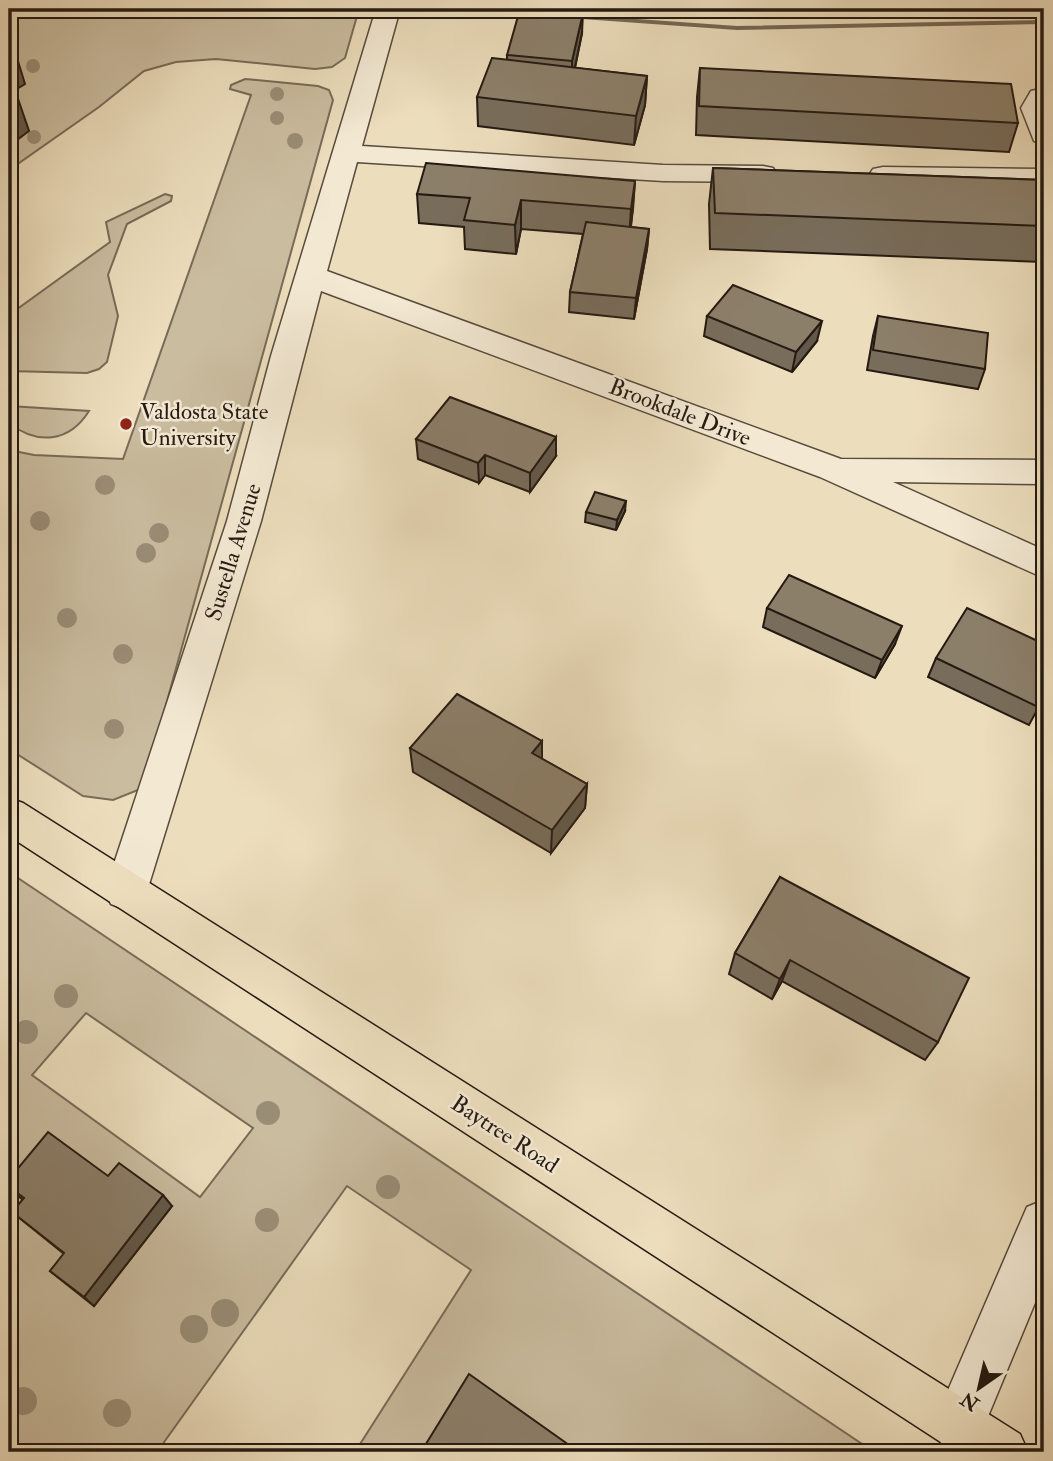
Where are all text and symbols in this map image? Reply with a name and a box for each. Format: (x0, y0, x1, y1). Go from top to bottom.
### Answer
street label: Brookdale Drive (605, 372, 755, 453)
place label: Valdosta State University (140, 397, 269, 452)
marker: Valdosta State University (118, 416, 134, 432)
street label: Sustella Avenue (198, 479, 268, 624)
street label: Baytree Road (446, 1088, 564, 1180)
north arrow (944, 1352, 1014, 1422)
text: N (955, 1386, 985, 1417)

